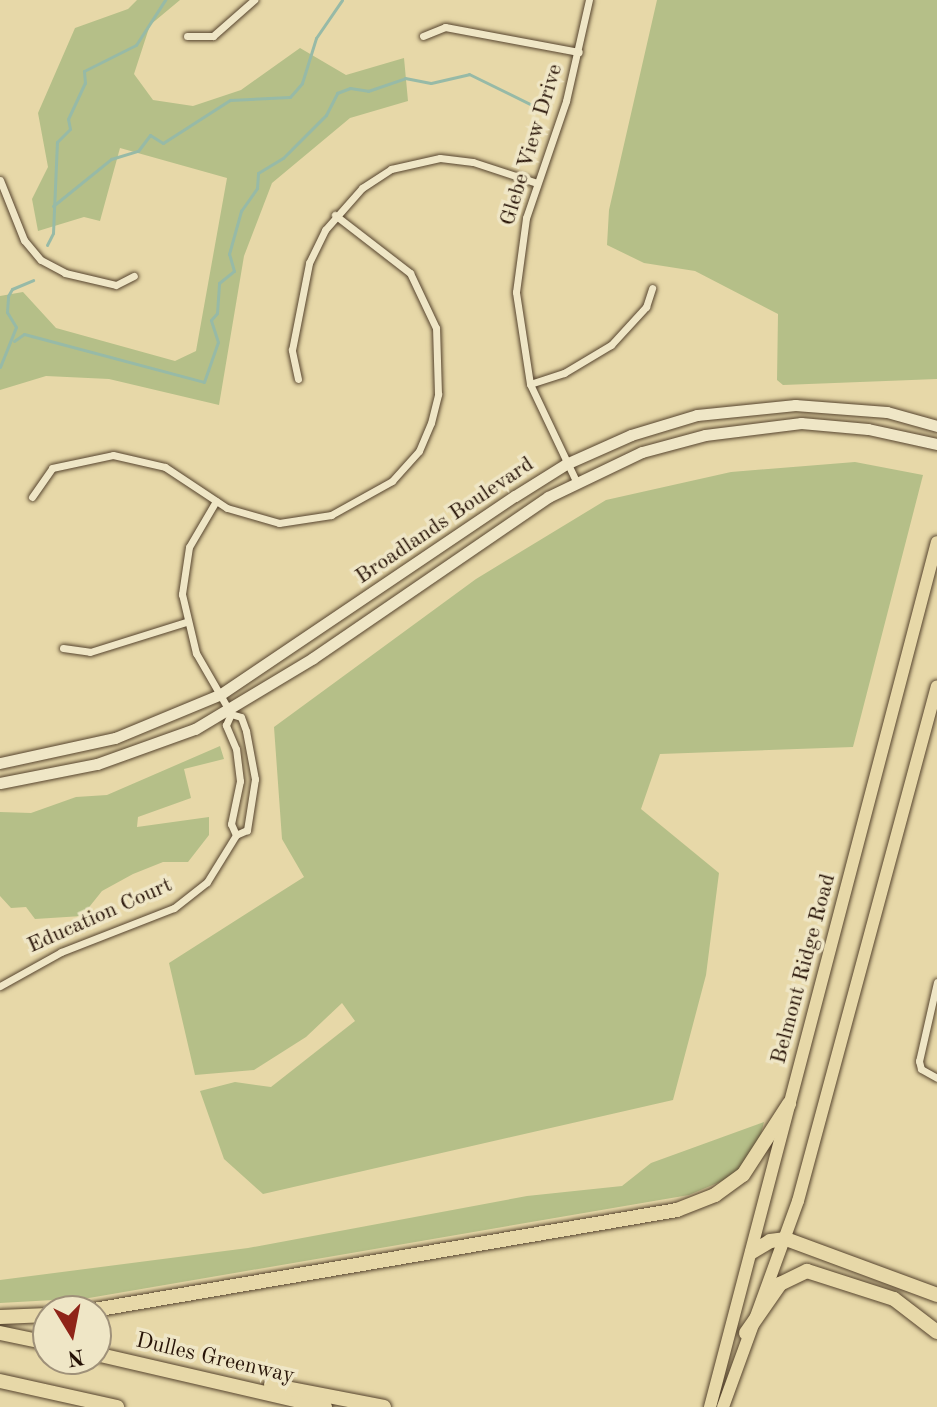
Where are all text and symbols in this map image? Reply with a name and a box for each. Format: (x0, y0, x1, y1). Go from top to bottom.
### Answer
street label: Glebe View Drive (495, 61, 569, 229)
street label: Broadlands Boulevard (351, 451, 539, 591)
street label: Belmont Ridge Road (766, 871, 842, 1067)
street label: Education Court (24, 872, 176, 960)
north arrow (32, 1295, 112, 1375)
street label: Dulles Greenway (133, 1328, 297, 1390)
text: N (66, 1344, 86, 1369)

